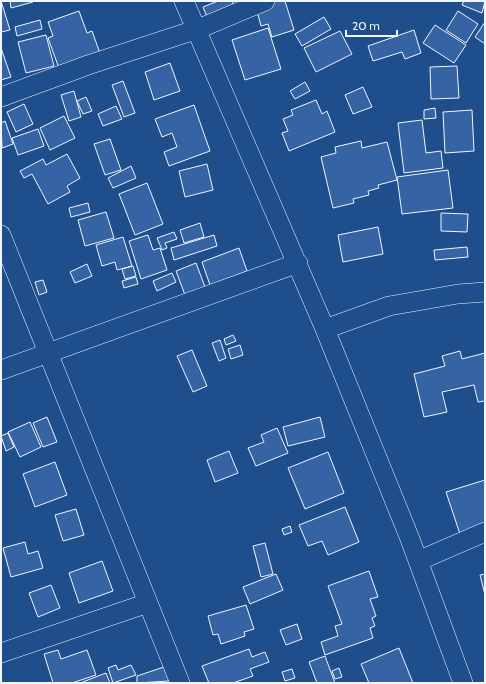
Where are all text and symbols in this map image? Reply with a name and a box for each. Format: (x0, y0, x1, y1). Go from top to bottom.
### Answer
scale bar (346, 12, 397, 38)
text: 20 m (352, 18, 380, 33)

